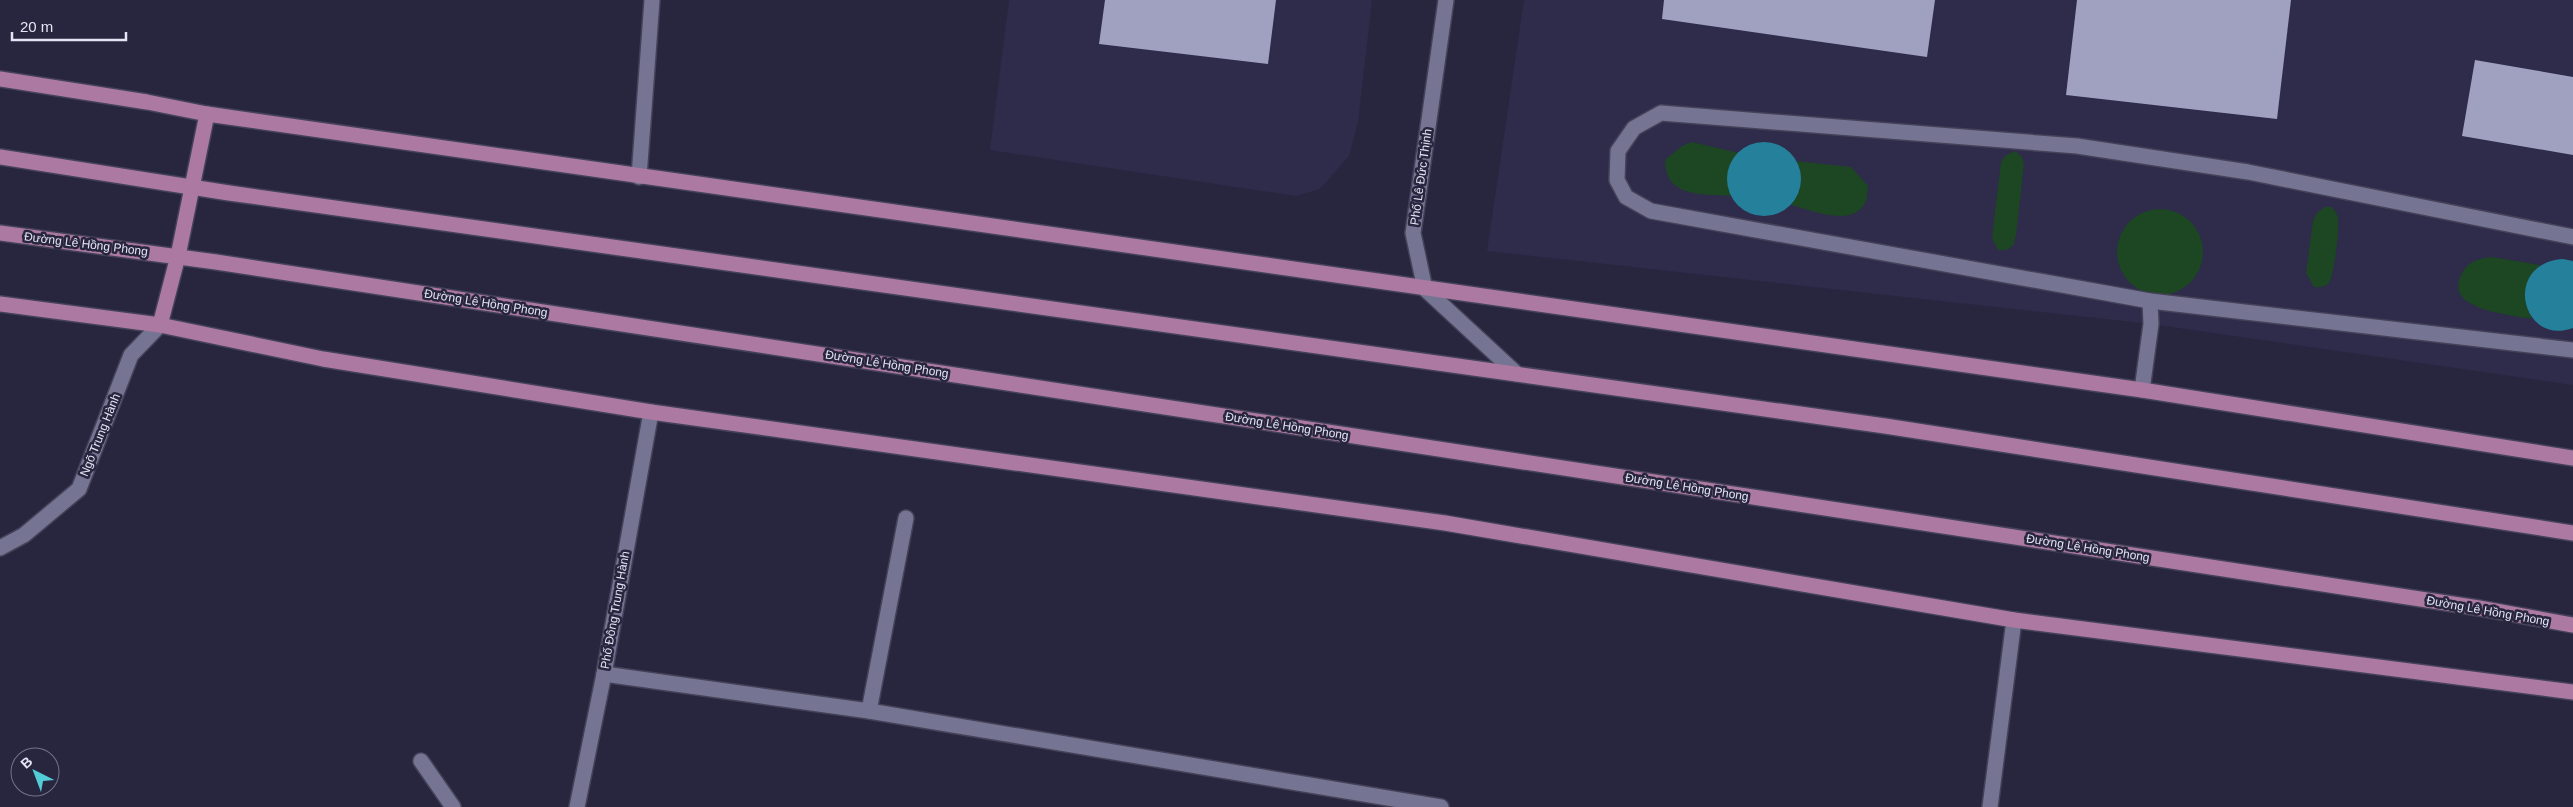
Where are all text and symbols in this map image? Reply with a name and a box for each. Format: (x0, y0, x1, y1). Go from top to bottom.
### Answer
scale bar (12, 10, 126, 42)
text: 20 m (20, 18, 53, 35)
street label: Phố Lê Đức Thịnh (1407, 128, 1435, 226)
street label: Đường Lê Hồng Phong (23, 229, 149, 259)
street label: Đường Lê Hồng Phong (423, 286, 549, 320)
street label: Đường Lê Hồng Phong (824, 347, 950, 381)
street label: Ngõ Trung Hành (77, 392, 123, 478)
street label: Đường Lê Hồng Phong (1224, 409, 1350, 443)
street label: Đường Lê Hồng Phong (1624, 470, 1750, 504)
street label: Đường Lê Hồng Phong (2025, 531, 2151, 565)
street label: Phố Đông Trung Hành (598, 550, 632, 670)
street label: Đường Lê Hồng Phong (2425, 593, 2551, 629)
north arrow (10, 747, 60, 797)
text: B (17, 753, 35, 772)

